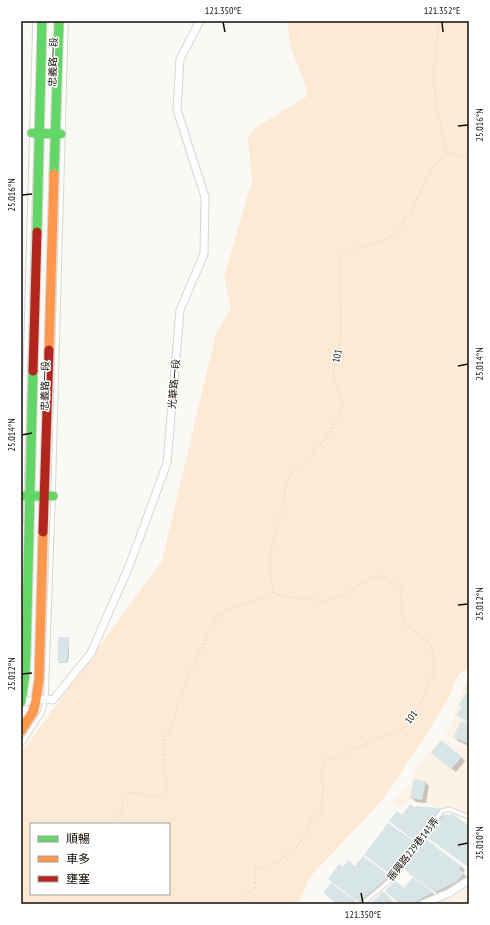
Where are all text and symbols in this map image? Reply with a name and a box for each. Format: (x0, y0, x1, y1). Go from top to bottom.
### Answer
text: 121.350°E (205, 4, 241, 17)
text: 121.352°E (424, 4, 460, 17)
street label: 忠義路一段 (46, 37, 60, 87)
text: 25.016°N (473, 108, 486, 142)
text: 25.016°N (5, 178, 18, 212)
text: 25.014°N (473, 347, 486, 381)
street label: 101 (329, 348, 345, 364)
street label: 光華路一段 (165, 359, 183, 409)
street label: 忠義路一段 (38, 361, 52, 411)
text: 25.014°N (5, 418, 18, 452)
text: 25.012°N (473, 587, 486, 621)
text: 25.012°N (5, 657, 18, 691)
street label: 101 (402, 708, 420, 726)
street label: 振興路229巷143弄 (384, 815, 442, 883)
legend (30, 823, 170, 895)
text: 25.010°N (473, 826, 486, 860)
text: 順暢 (66, 831, 90, 846)
text: 車多 (66, 851, 90, 866)
text: 壅塞 (66, 871, 90, 886)
text: 121.350°E (345, 908, 381, 921)

